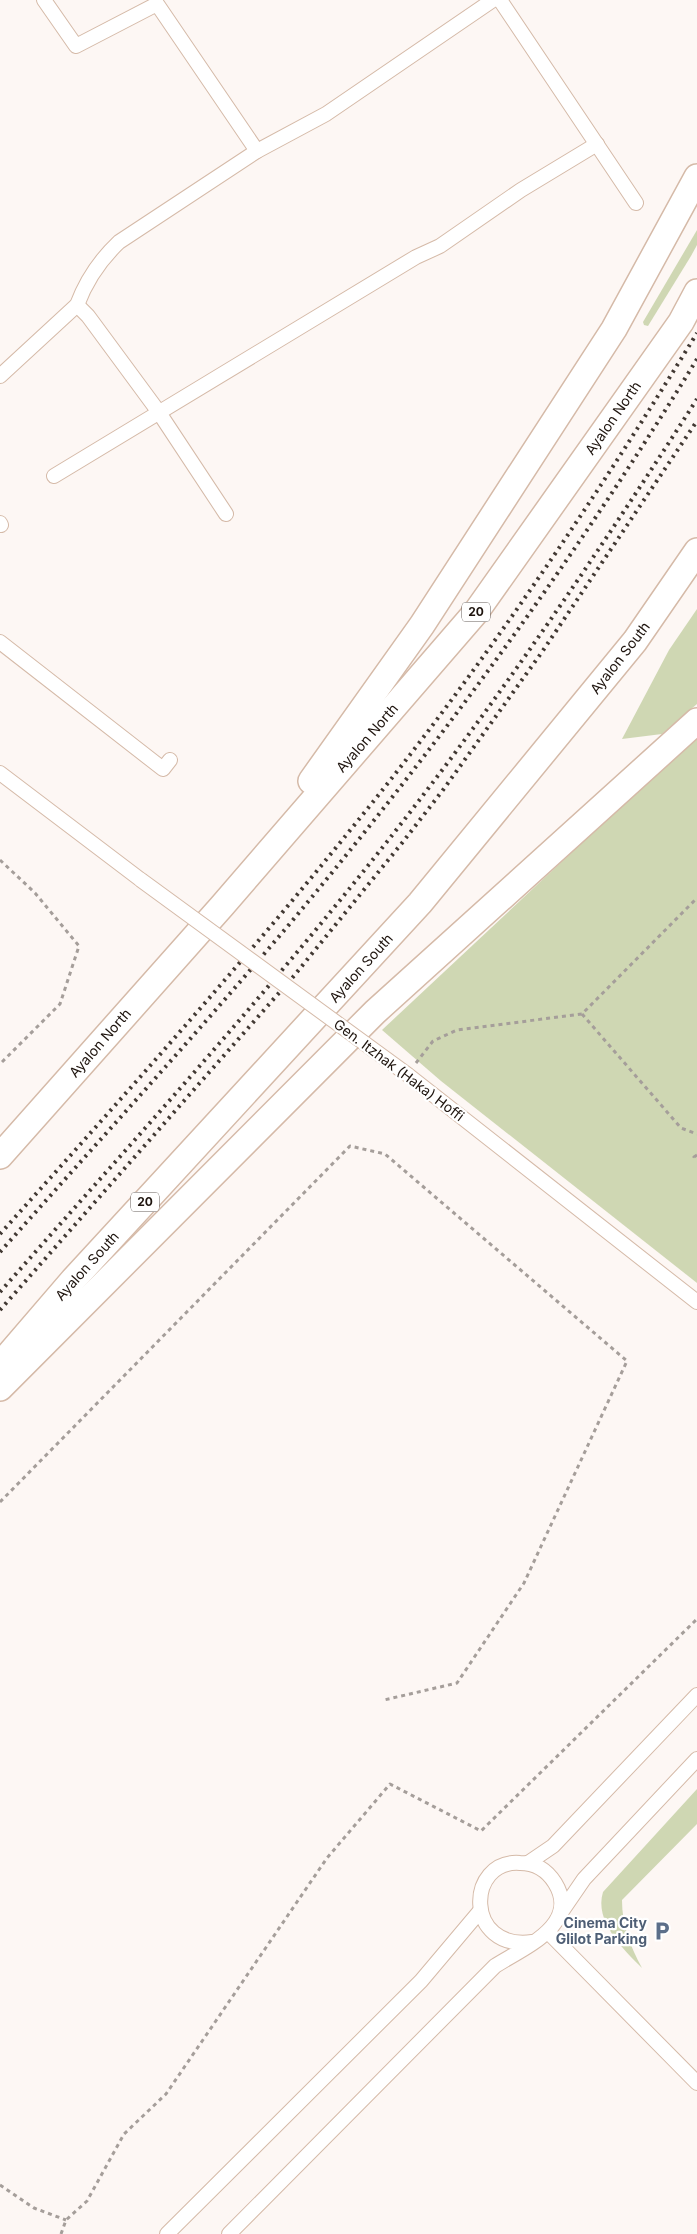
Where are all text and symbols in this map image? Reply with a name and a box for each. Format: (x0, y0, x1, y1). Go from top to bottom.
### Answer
street label: Ayalon North (581, 378, 644, 458)
road number: 20 (462, 602, 490, 622)
street label: Ayalon South (586, 618, 653, 697)
street label: Ayalon North (332, 700, 401, 776)
street label: Ayalon South (325, 930, 396, 1006)
street label: Ayalon North (65, 1005, 134, 1081)
street label: Gen. Itzhak (Haka) Hoffi (331, 1015, 468, 1124)
road number: 20 (131, 1192, 159, 1212)
street label: Ayalon South (51, 1228, 122, 1304)
place label: Cinema City Glilot Parking (556, 1914, 648, 1947)
parking icon: Cinema City Glilot Parking (651, 1920, 673, 1942)

